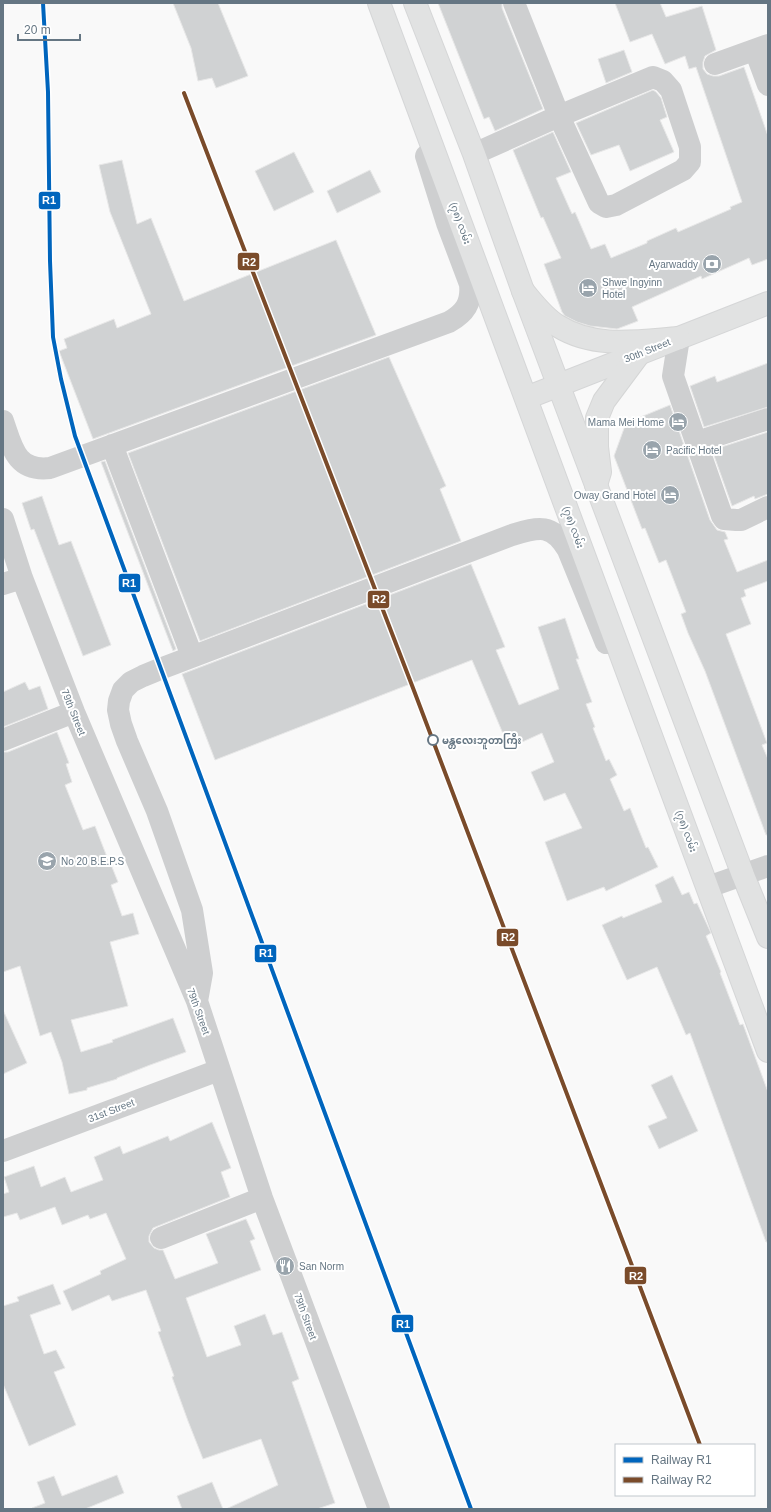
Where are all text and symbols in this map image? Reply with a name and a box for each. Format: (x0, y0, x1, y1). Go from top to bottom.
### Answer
scale bar (18, 16, 80, 42)
text: 20 m (24, 23, 51, 37)
line badge: R1 (38, 191, 61, 210)
text: R1 (42, 194, 56, 206)
street label: (၇၈) လမ်း (445, 200, 475, 247)
line badge: R2 (237, 252, 260, 271)
bank icon: Ayarwaddy (701, 253, 723, 275)
text: R2 (242, 256, 256, 268)
place label: Ayarwaddy (649, 259, 698, 270)
hotel icon: Shwe Ingyinn Hotel (577, 277, 599, 299)
place label: Shwe Ingyinn Hotel (602, 277, 662, 300)
street label: 30th Street (622, 336, 672, 365)
hotel icon: Mama Mei Home (667, 411, 689, 433)
place label: Mama Mei Home (588, 417, 664, 428)
hotel icon: Pacific Hotel (641, 439, 663, 461)
place label: Pacific Hotel (666, 445, 722, 456)
hotel icon: Oway Grand Hotel (659, 484, 681, 506)
place label: Oway Grand Hotel (574, 490, 656, 501)
street label: (၇၈) လမ်း (558, 504, 588, 551)
line badge: R1 (118, 573, 141, 593)
text: R1 (122, 577, 136, 589)
line badge: R2 (367, 590, 390, 609)
text: R2 (372, 593, 386, 605)
street label: 79th Street (59, 687, 88, 737)
place label: မန္တလေးဘူတာကြီး (442, 733, 521, 750)
marker: မန္တလေးဘူတာကြီး (427, 734, 439, 746)
street label: (၇၈) လမ်း (671, 808, 701, 855)
school or university icon: No 20 B.E.P.S (36, 850, 58, 872)
place label: No 20 B.E.P.S (61, 856, 125, 867)
line badge: R2 (496, 928, 519, 947)
text: R2 (501, 931, 515, 943)
line badge: R1 (254, 944, 277, 963)
text: R1 (259, 947, 273, 959)
street label: 79th Street (185, 986, 212, 1036)
street label: 31st Street (87, 1097, 136, 1124)
restaurant icon: San Norm (274, 1255, 296, 1277)
place label: San Norm (299, 1261, 344, 1272)
line badge: R2 (624, 1266, 647, 1285)
text: R2 (629, 1270, 643, 1282)
street label: 79th Street (292, 1291, 319, 1341)
line badge: R1 (391, 1314, 414, 1333)
text: R1 (396, 1318, 410, 1330)
legend (615, 1444, 755, 1496)
text: Railway R1 (651, 1453, 712, 1467)
text: Railway R2 (651, 1473, 712, 1487)

